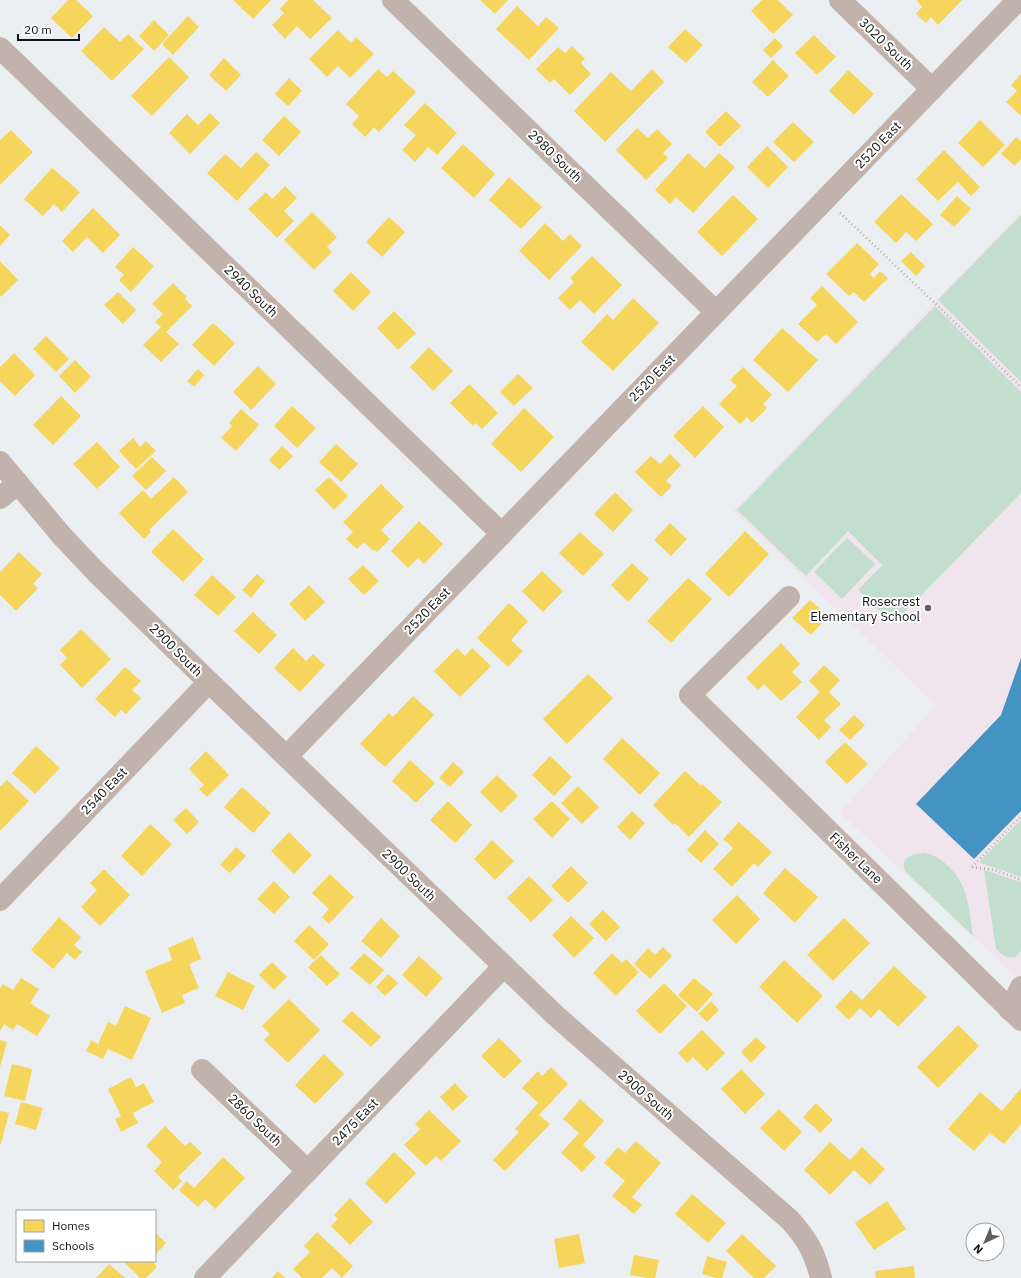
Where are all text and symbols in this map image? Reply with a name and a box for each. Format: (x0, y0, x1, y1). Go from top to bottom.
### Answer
street label: 3020 South (855, 14, 917, 74)
scale bar (18, 16, 79, 42)
text: 20 m (24, 22, 52, 37)
street label: 2520 East (851, 118, 905, 172)
street label: 2980 South (524, 126, 586, 186)
street label: 2940 South (220, 261, 282, 321)
street label: 2520 East (625, 351, 679, 405)
street label: 2520 East (400, 584, 454, 638)
place label: Rosecrest Elementary School (810, 593, 920, 625)
marker: Rosecrest Elementary School (923, 603, 933, 613)
street label: 2900 South (146, 620, 206, 680)
street label: 2540 East (77, 764, 131, 818)
street label: Fisher Lane (826, 829, 886, 887)
street label: 2900 South (378, 845, 440, 905)
street label: 2900 South (615, 1066, 677, 1124)
street label: 2860 South (224, 1090, 286, 1150)
street label: 2475 East (328, 1095, 382, 1149)
legend (16, 1210, 156, 1262)
text: Homes (52, 1218, 90, 1233)
north arrow (965, 1222, 1005, 1262)
text: Schools (52, 1238, 95, 1253)
text: N (970, 1241, 986, 1257)

